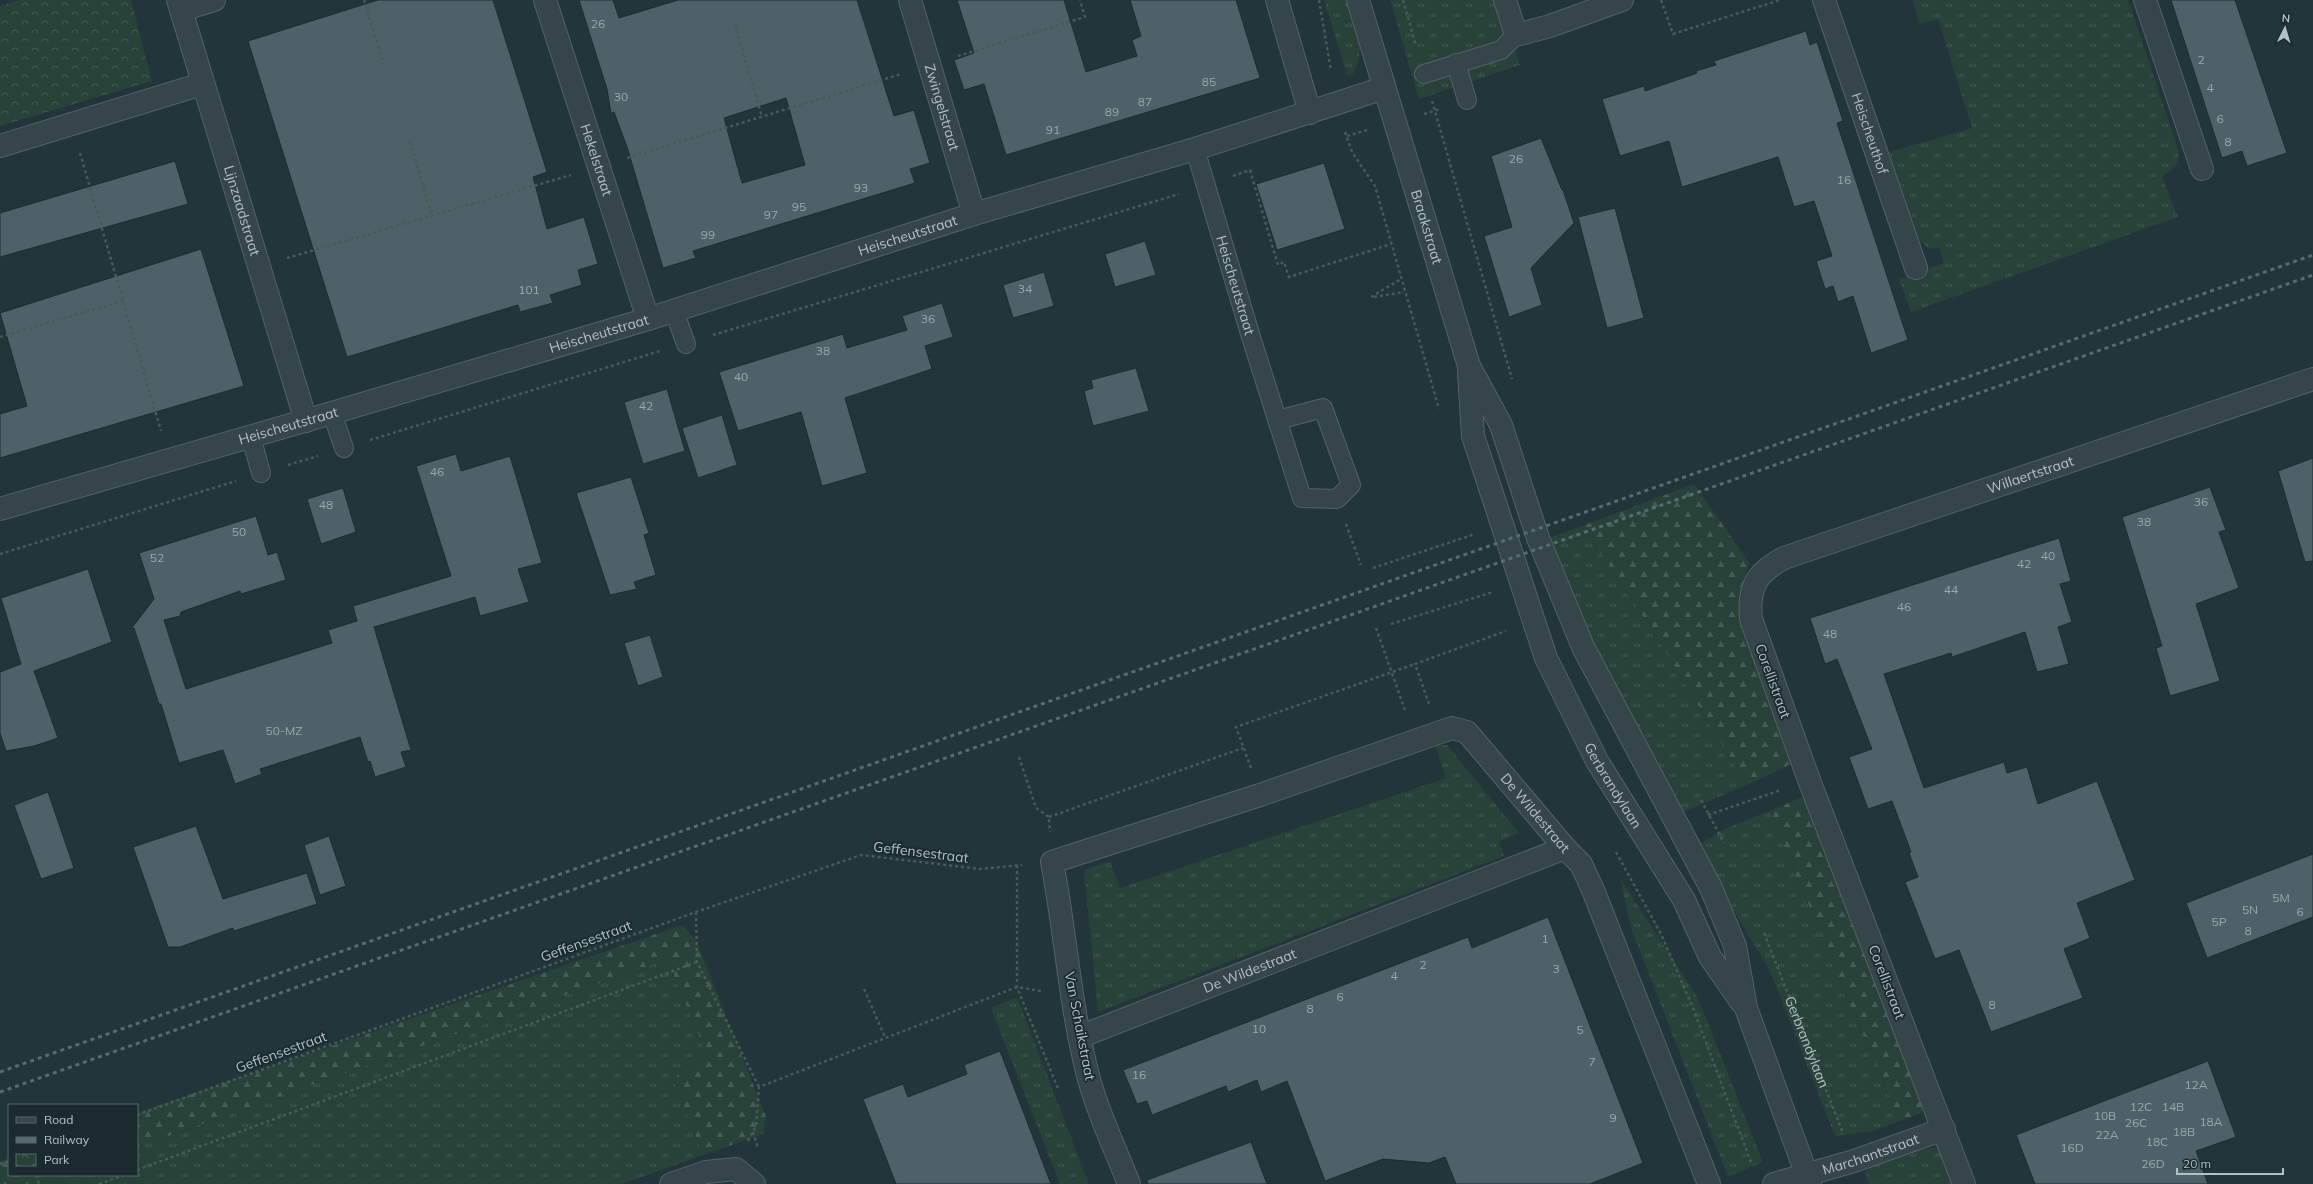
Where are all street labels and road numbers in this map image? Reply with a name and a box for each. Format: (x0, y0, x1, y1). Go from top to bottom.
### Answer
street label: Zwingelstraat (921, 62, 964, 153)
street label: Heischeuthof (1847, 90, 1892, 177)
street label: Hekelstraat (577, 121, 617, 198)
street label: Lijnzaadstraat (220, 163, 264, 258)
street label: Braakstraat (1407, 187, 1447, 266)
street label: Heischeutstraat (856, 211, 959, 260)
street label: Heischeutstraat (1212, 233, 1259, 337)
street label: Heischeutstraat (547, 310, 651, 357)
street label: Heischeutstraat (236, 403, 340, 449)
street label: Willaertstraat (1984, 452, 2076, 498)
street label: Corellistraat (1751, 641, 1795, 721)
street label: Gerbrandylaan (1580, 740, 1646, 832)
street label: De Wildestraat (1497, 769, 1574, 857)
street label: Geffensestraat (872, 837, 970, 867)
street label: Geffensestraat (538, 916, 634, 966)
street label: Corellistraat (1865, 942, 1909, 1022)
street label: De Wildestraat (1200, 944, 1299, 997)
street label: Van Schaikstraat (1061, 970, 1099, 1082)
street label: Gerbrandylaan (1781, 993, 1833, 1090)
street label: Geffensestraat (233, 1027, 329, 1077)
street label: Marchantstraat (1820, 1130, 1921, 1179)

